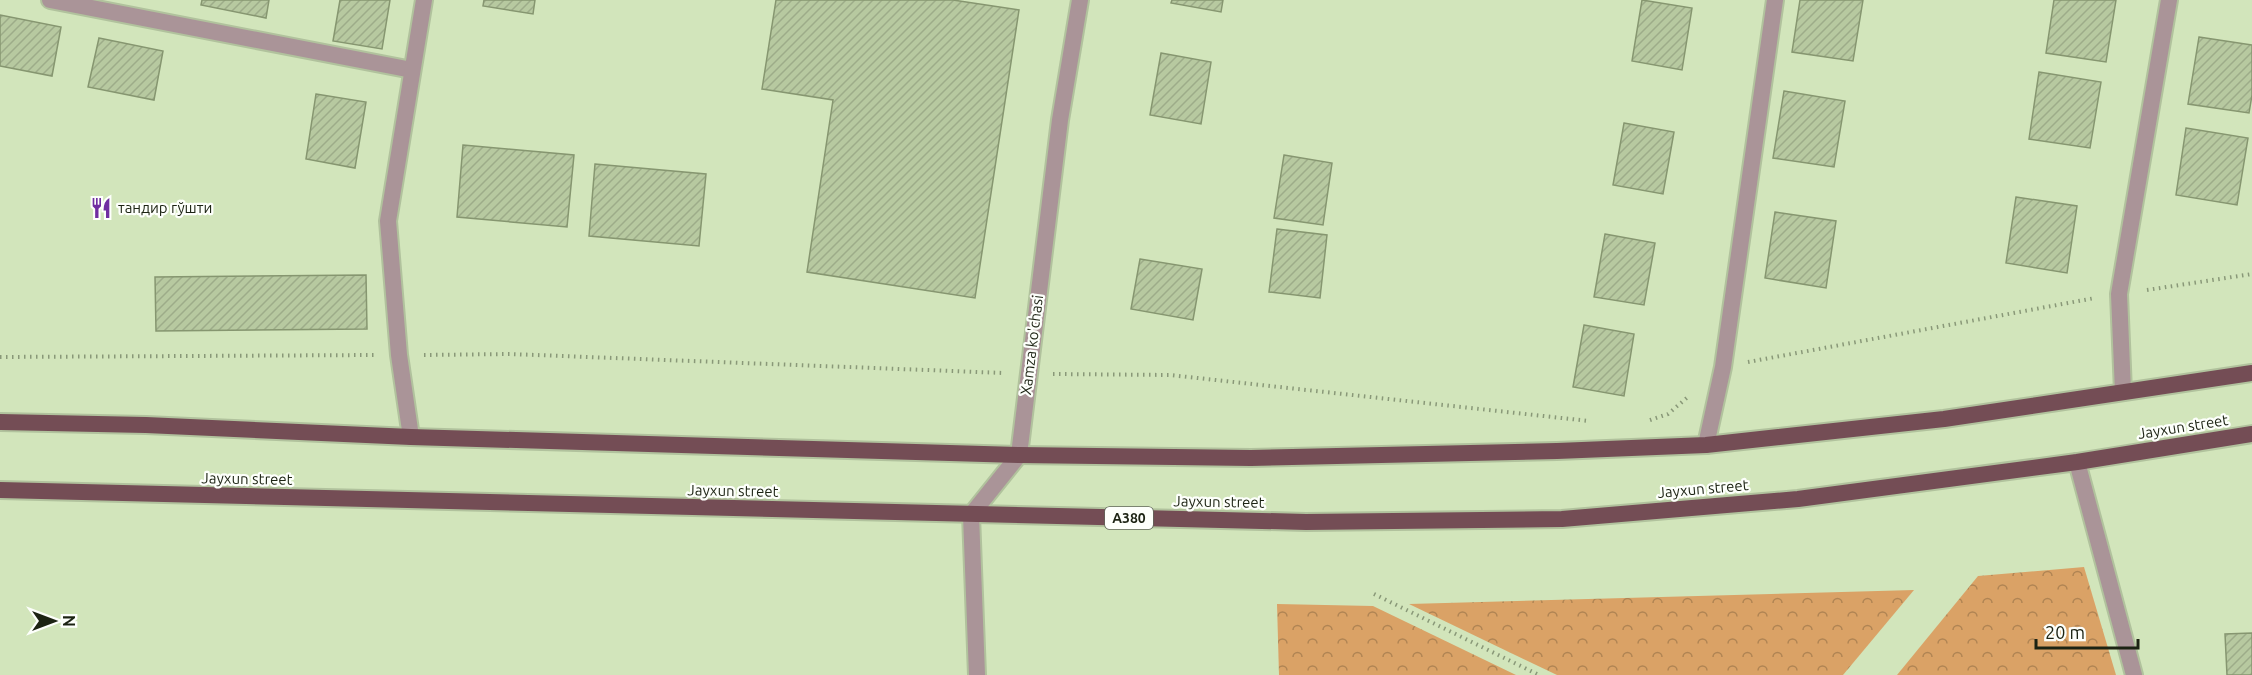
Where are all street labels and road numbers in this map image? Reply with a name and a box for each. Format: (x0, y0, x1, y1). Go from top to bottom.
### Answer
street label: Xamza ko'chasi (1017, 294, 1046, 396)
street label: Jayxun street (2137, 411, 2229, 442)
street label: Jayxun street (201, 469, 293, 488)
street label: Jayxun street (1657, 476, 1749, 501)
street label: Jayxun street (687, 481, 779, 500)
street label: Jayxun street (1173, 492, 1265, 511)
road number: A380 (1105, 507, 1153, 529)

